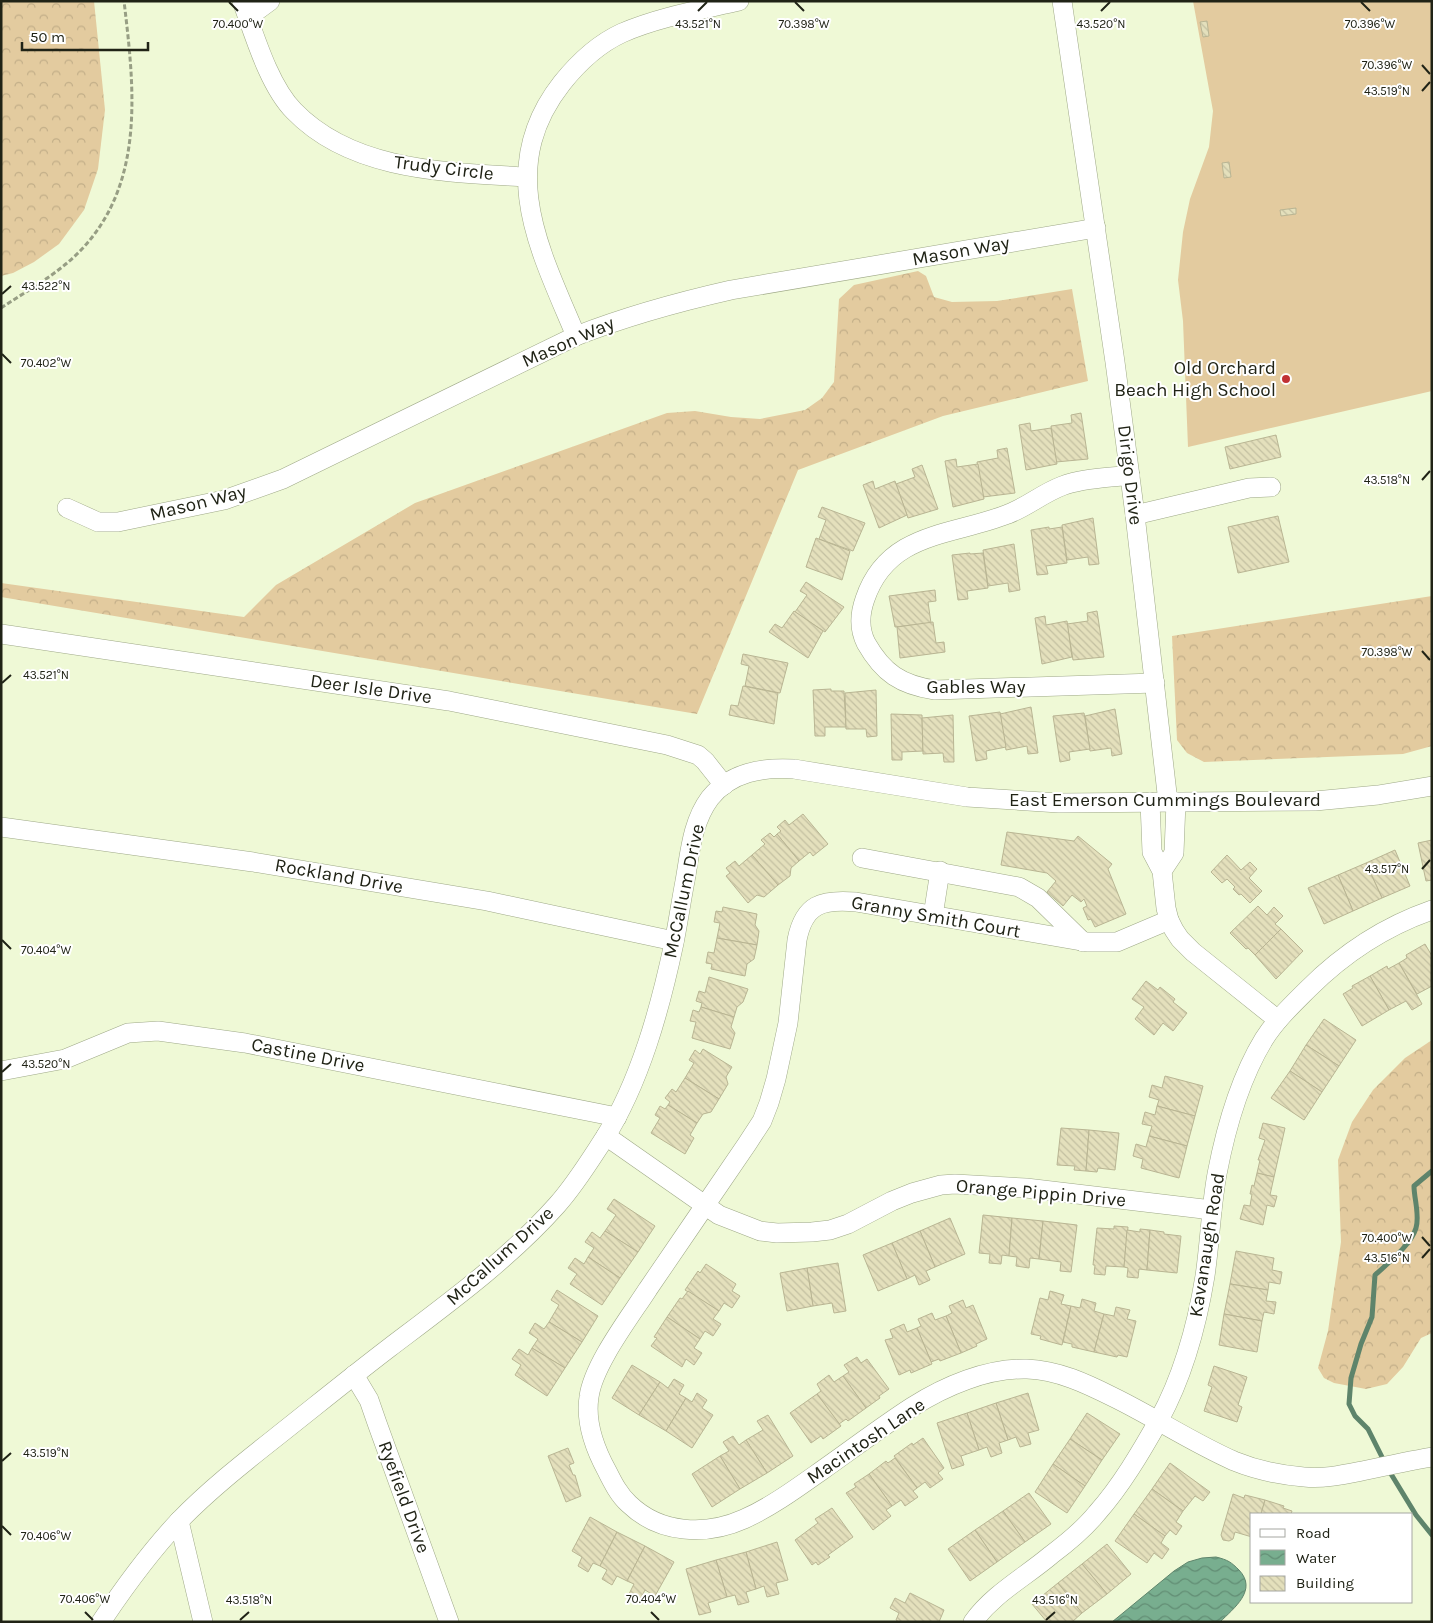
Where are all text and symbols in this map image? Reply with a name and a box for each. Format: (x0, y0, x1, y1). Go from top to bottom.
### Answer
text: 70.400°W (213, 17, 264, 31)
text: 43.521°N (675, 17, 721, 31)
text: 70.398°W (778, 17, 830, 31)
text: 43.520°N (1076, 17, 1126, 31)
text: 70.396°W (1345, 17, 1396, 31)
scale bar (22, 20, 149, 52)
text: 50 m (30, 28, 65, 46)
text: 70.396°W (1362, 58, 1413, 72)
text: 43.519°N (1364, 84, 1410, 98)
street label: Trudy Circle (393, 151, 495, 185)
street label: Mason Way (911, 232, 1012, 270)
text: 43.522°N (22, 279, 70, 293)
street label: Mason Way (518, 312, 618, 372)
text: 70.402°W (21, 356, 72, 370)
place label: Old Orchard Beach High School (1114, 357, 1276, 401)
marker: Old Orchard Beach High School (1280, 373, 1292, 385)
street label: Dirigo Drive (1113, 424, 1147, 526)
text: 43.518°N (1364, 473, 1410, 487)
street label: Mason Way (148, 480, 249, 526)
text: 70.398°W (1361, 645, 1413, 659)
text: 43.521°N (23, 668, 69, 682)
street label: Deer Isle Drive (309, 670, 433, 708)
street label: Gables Way (926, 676, 1026, 698)
street label: East Emerson Cummings Boulevard (1009, 789, 1321, 811)
street label: McCallum Drive (659, 822, 709, 960)
street label: Rockland Drive (273, 854, 405, 898)
text: 43.517°N (1365, 862, 1409, 876)
street label: Granny Smith Court (850, 891, 1022, 943)
text: 70.404°W (21, 943, 71, 957)
street label: Castine Drive (249, 1033, 367, 1077)
text: 43.520°N (21, 1057, 71, 1071)
street label: Kavanaugh Road (1185, 1171, 1229, 1319)
street label: Orange Pippin Drive (955, 1175, 1127, 1211)
street label: McCallum Drive (442, 1202, 558, 1310)
text: 70.400°W (1362, 1231, 1413, 1245)
text: 43.516°N (1364, 1251, 1410, 1265)
street label: Macintosh Lane (803, 1393, 929, 1489)
street label: Ryefield Drive (374, 1438, 434, 1556)
text: 43.519°N (23, 1446, 69, 1460)
legend (1250, 1513, 1413, 1603)
text: Road (1296, 1524, 1331, 1542)
text: 70.406°W (21, 1529, 71, 1543)
text: Water (1296, 1549, 1337, 1567)
text: Building (1296, 1574, 1354, 1592)
text: 70.406°W (60, 1592, 110, 1606)
text: 70.404°W (626, 1592, 676, 1606)
text: 43.518°N (226, 1593, 272, 1607)
text: 43.516°N (1032, 1593, 1078, 1607)

